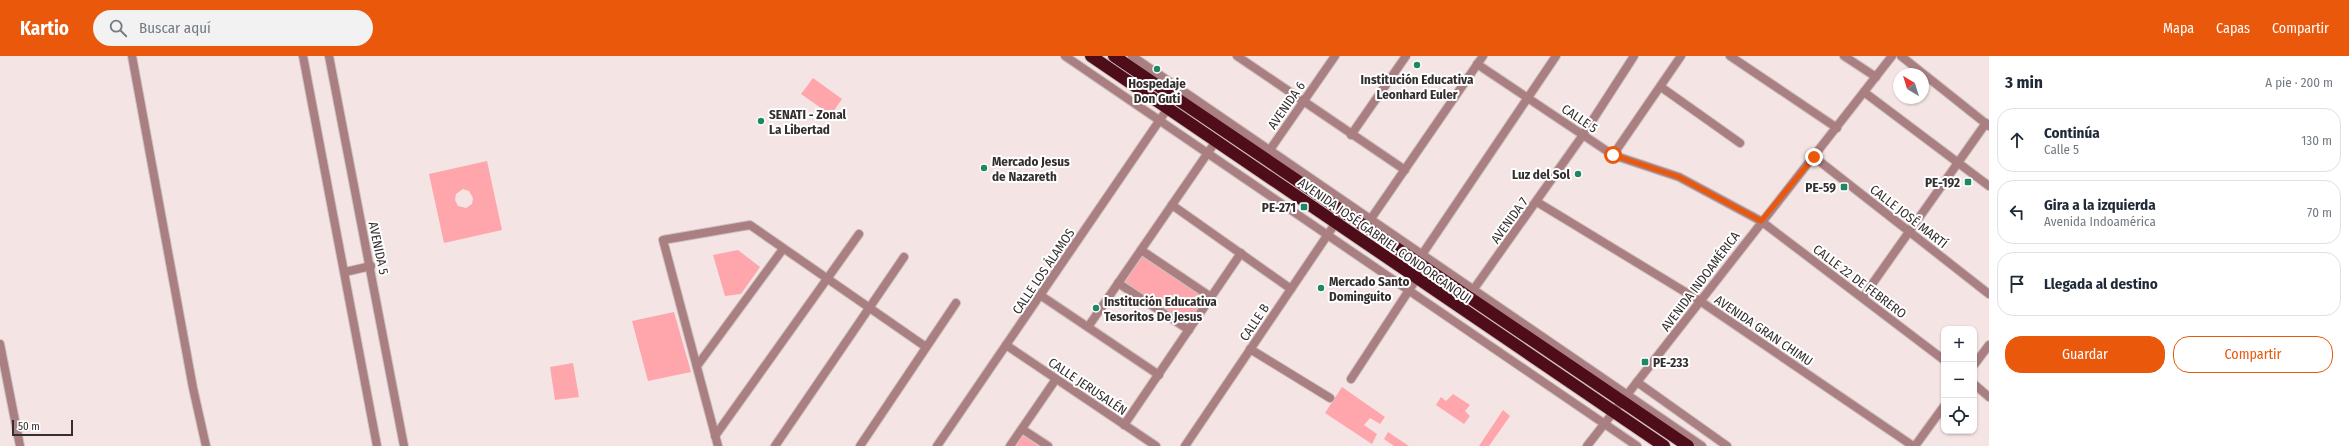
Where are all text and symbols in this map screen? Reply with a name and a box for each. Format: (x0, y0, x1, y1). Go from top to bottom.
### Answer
search box (93, 10, 373, 46)
text: Kartio (20, 17, 69, 40)
icon: search (107, 17, 129, 39)
text: Buscar aquí (139, 19, 211, 37)
text: Mapa (2163, 20, 2194, 37)
text: Capas (2216, 20, 2250, 37)
text: Compartir (2272, 20, 2329, 37)
marker: Institución Educativa Leonhard Euler (1412, 60, 1422, 70)
marker: Hospedaje Don Guti (1152, 64, 1162, 74)
north arrow (1893, 68, 1929, 104)
place label: Institución Educativa Leonhard Euler (1361, 72, 1474, 102)
text: 3 min (2005, 72, 2043, 93)
text: A pie · 200 m (2265, 75, 2333, 90)
place label: Hospedaje Don Guti (1128, 76, 1186, 106)
street label: AVENIDA 6 (1265, 79, 1308, 132)
street label: CALLE 5 (1559, 101, 1601, 136)
place label: SENATI - Zonal La Libertad (769, 107, 846, 137)
marker: SENATI - Zonal La Libertad (756, 116, 766, 126)
text: Continúa (2044, 124, 2100, 142)
icon: ahead (2006, 129, 2028, 151)
text: 130 m (2301, 133, 2332, 148)
text: Calle 5 (2044, 142, 2079, 157)
route start (1604, 146, 1622, 164)
route end (1805, 148, 1823, 166)
place label: Mercado Jesus de Nazareth (992, 154, 1070, 184)
marker: Mercado Jesus de Nazareth (979, 163, 989, 173)
place label: Luz del Sol (1512, 167, 1570, 182)
marker: Luz del Sol (1573, 169, 1583, 179)
street label: AVENIDA JOSÉ GABRIEL CONDORCANQUI (1295, 175, 1474, 306)
place label: PE-192 (1925, 175, 1960, 190)
marker: PE-192 (1963, 177, 1973, 187)
place label: PE-59 (1805, 180, 1836, 195)
marker: PE-59 (1839, 182, 1849, 192)
street label: CALLE JOSÉ MARTÍ (1867, 182, 1951, 252)
street label: AVENIDA 7 (1488, 194, 1531, 246)
text: Gira a la izquierda (2044, 196, 2156, 214)
place label: PE-271 (1262, 200, 1296, 215)
icon: left (2006, 201, 2028, 223)
marker: PE-271 (1299, 202, 1309, 212)
text: 70 m (2307, 205, 2332, 220)
text: Avenida Indoamérica (2044, 214, 2156, 229)
street label: AVENIDA 5 (366, 220, 391, 276)
street label: CALLE LOS ÁLAMOS (1009, 226, 1078, 317)
street label: AVENIDA INDOAMÉRICA (1658, 228, 1743, 334)
street label: CALLE 22 DE FEBRERO (1810, 242, 1909, 321)
icon: arrive (2006, 273, 2028, 295)
place label: Mercado Santo Dominguito (1329, 274, 1409, 304)
text: Llegada al destino (2044, 275, 2158, 293)
marker: Mercado Santo Dominguito (1316, 283, 1326, 293)
street label: AVENIDA GRAN CHIMU (1712, 292, 1816, 369)
place label: Institución Educativa Tesoritos De Jesus (1104, 294, 1217, 324)
street label: CALLE B (1237, 301, 1272, 344)
marker: Institución Educativa Tesoritos De Jesus (1091, 303, 1101, 313)
map controls (1941, 326, 1977, 434)
button: + (1941, 326, 1977, 362)
button: Guardar (2005, 336, 2165, 373)
button: Compartir (2173, 336, 2333, 373)
street label: CALLE JERUSALÉN (1046, 355, 1130, 418)
place label: PE-233 (1653, 355, 1689, 370)
marker: PE-233 (1640, 357, 1650, 367)
button: − (1941, 362, 1977, 398)
button: locate (1941, 398, 1977, 434)
scale bar (12, 418, 73, 437)
text: 50 m (18, 420, 40, 433)

